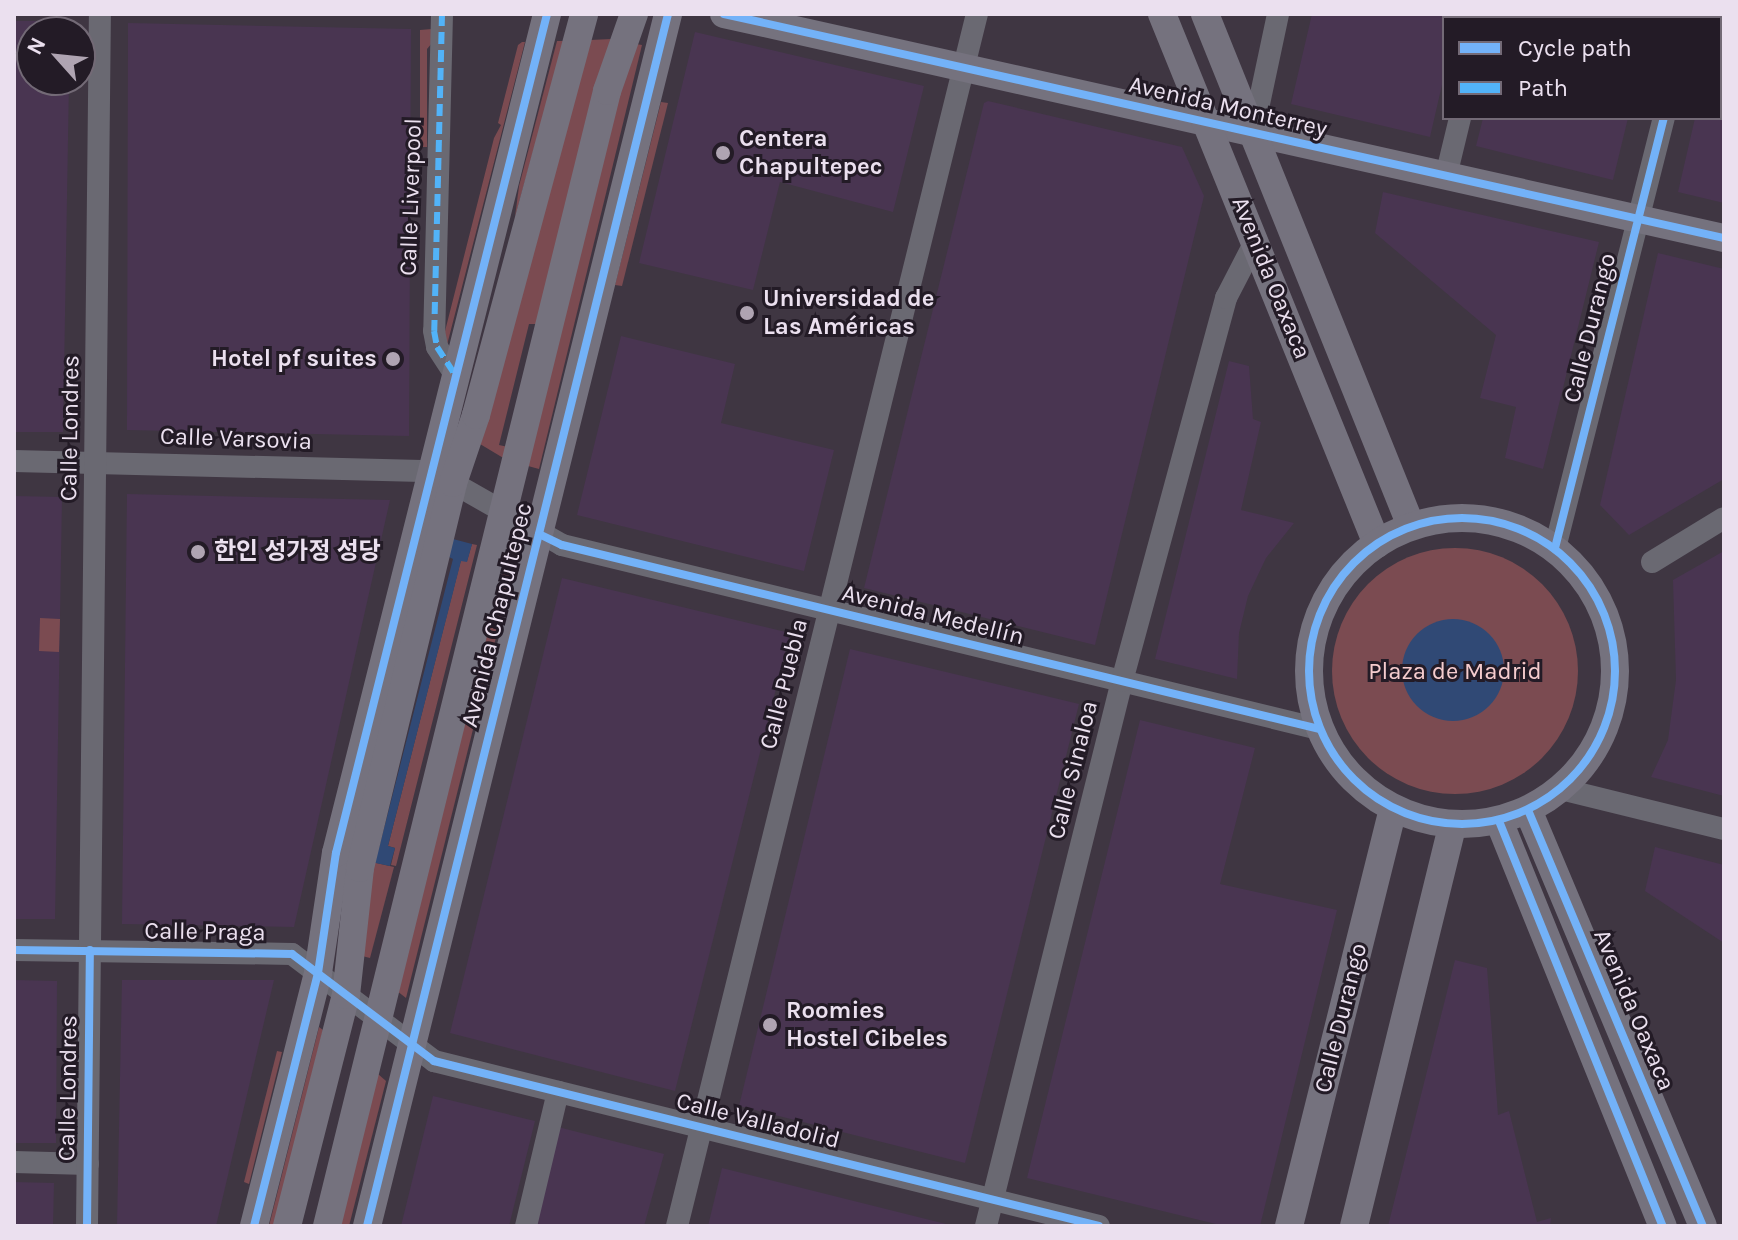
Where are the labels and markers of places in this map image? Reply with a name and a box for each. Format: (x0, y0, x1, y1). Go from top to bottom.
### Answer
place label: Centera Chapultepec (739, 125, 882, 181)
marker: Centera Chapultepec (714, 144, 732, 162)
place label: Universidad de Las Américas (763, 285, 935, 341)
marker: Universidad de Las Américas (738, 304, 756, 322)
place label: Hotel pf suites (211, 345, 377, 373)
marker: Hotel pf suites (384, 350, 402, 368)
place label: 한인 성가정 성당 (214, 538, 381, 566)
marker: 한인 성가정 성당 (189, 543, 207, 561)
place label: Roomies Hostel Cibeles (786, 997, 948, 1053)
marker: Roomies Hostel Cibeles (761, 1016, 779, 1034)

